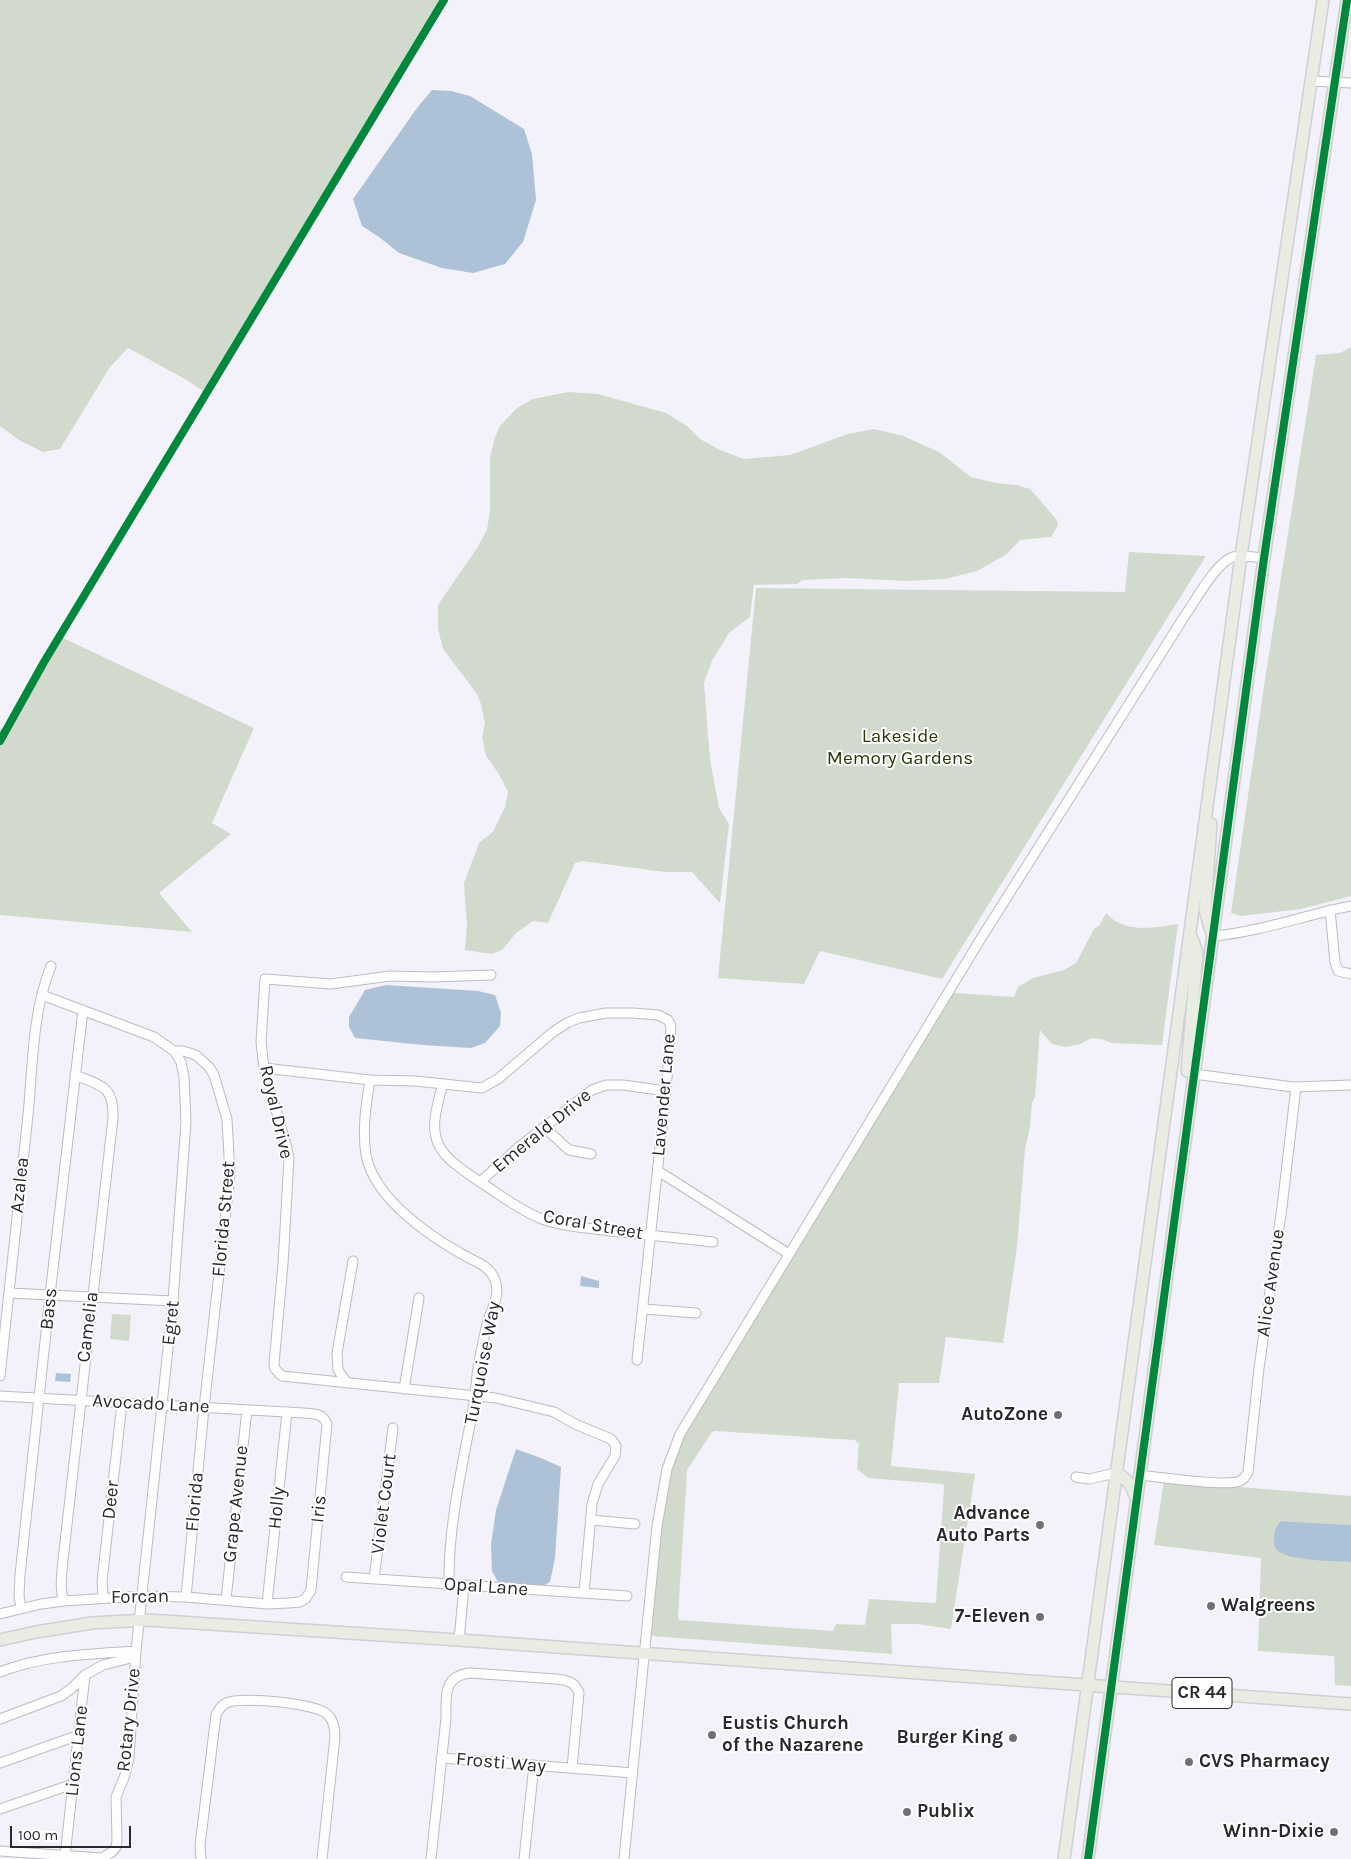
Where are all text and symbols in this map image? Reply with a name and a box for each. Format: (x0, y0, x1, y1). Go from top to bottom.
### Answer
park label: Lakeside Memory Gardens (827, 726, 973, 770)
street label: Lavender Lane (647, 1033, 681, 1157)
street label: Royal Drive (254, 1063, 298, 1161)
street label: Emerald Drive (488, 1084, 596, 1178)
street label: Azalea (6, 1156, 34, 1214)
street label: Florida Street (208, 1160, 240, 1278)
street label: Coral Street (541, 1205, 645, 1245)
street label: Alice Avenue (1252, 1228, 1290, 1338)
street label: Bass (35, 1287, 63, 1331)
street label: Camelia (72, 1290, 104, 1364)
street label: Egret (157, 1299, 185, 1347)
street label: Turquoise Way (460, 1299, 506, 1427)
street label: Avocado Lane (92, 1390, 210, 1418)
place label: AutoZone (961, 1404, 1048, 1426)
marker: AutoZone (1052, 1409, 1064, 1421)
street label: Grape Avenue (219, 1444, 253, 1564)
street label: Violet Court (367, 1452, 401, 1556)
street label: Florida (181, 1471, 209, 1533)
street label: Deer (98, 1479, 124, 1521)
street label: Holly (263, 1486, 291, 1530)
street label: Iris (306, 1494, 332, 1524)
place label: Advance Auto Parts (936, 1503, 1030, 1547)
marker: Advance Auto Parts (1034, 1519, 1046, 1531)
street label: Opal Lane (443, 1573, 529, 1601)
street label: Forcan (111, 1585, 169, 1609)
place label: Walgreens (1221, 1595, 1316, 1617)
marker: Walgreens (1205, 1600, 1217, 1612)
place label: 7-Eleven (955, 1606, 1030, 1628)
marker: 7-Eleven (1034, 1611, 1046, 1623)
street label: Rotary Drive (112, 1667, 146, 1773)
road number: CR 44 (1172, 1678, 1232, 1709)
street label: Lions Lane (61, 1704, 93, 1798)
place label: Eustis Church of the Nazarene (722, 1713, 863, 1757)
place label: Burger King (897, 1727, 1003, 1749)
marker: Eustis Church of the Nazarene (706, 1729, 718, 1741)
marker: Burger King (1007, 1732, 1019, 1744)
street label: Frosti Way (455, 1748, 547, 1778)
place label: CVS Pharmacy (1199, 1751, 1330, 1773)
marker: CVS Pharmacy (1183, 1756, 1195, 1768)
place label: Publix (917, 1801, 974, 1823)
marker: Publix (901, 1806, 913, 1818)
scale bar (12, 1816, 134, 1848)
place label: Winn-Dixie (1223, 1821, 1324, 1843)
text: 100 m (18, 1826, 58, 1844)
marker: Winn-Dixie (1328, 1826, 1340, 1838)

